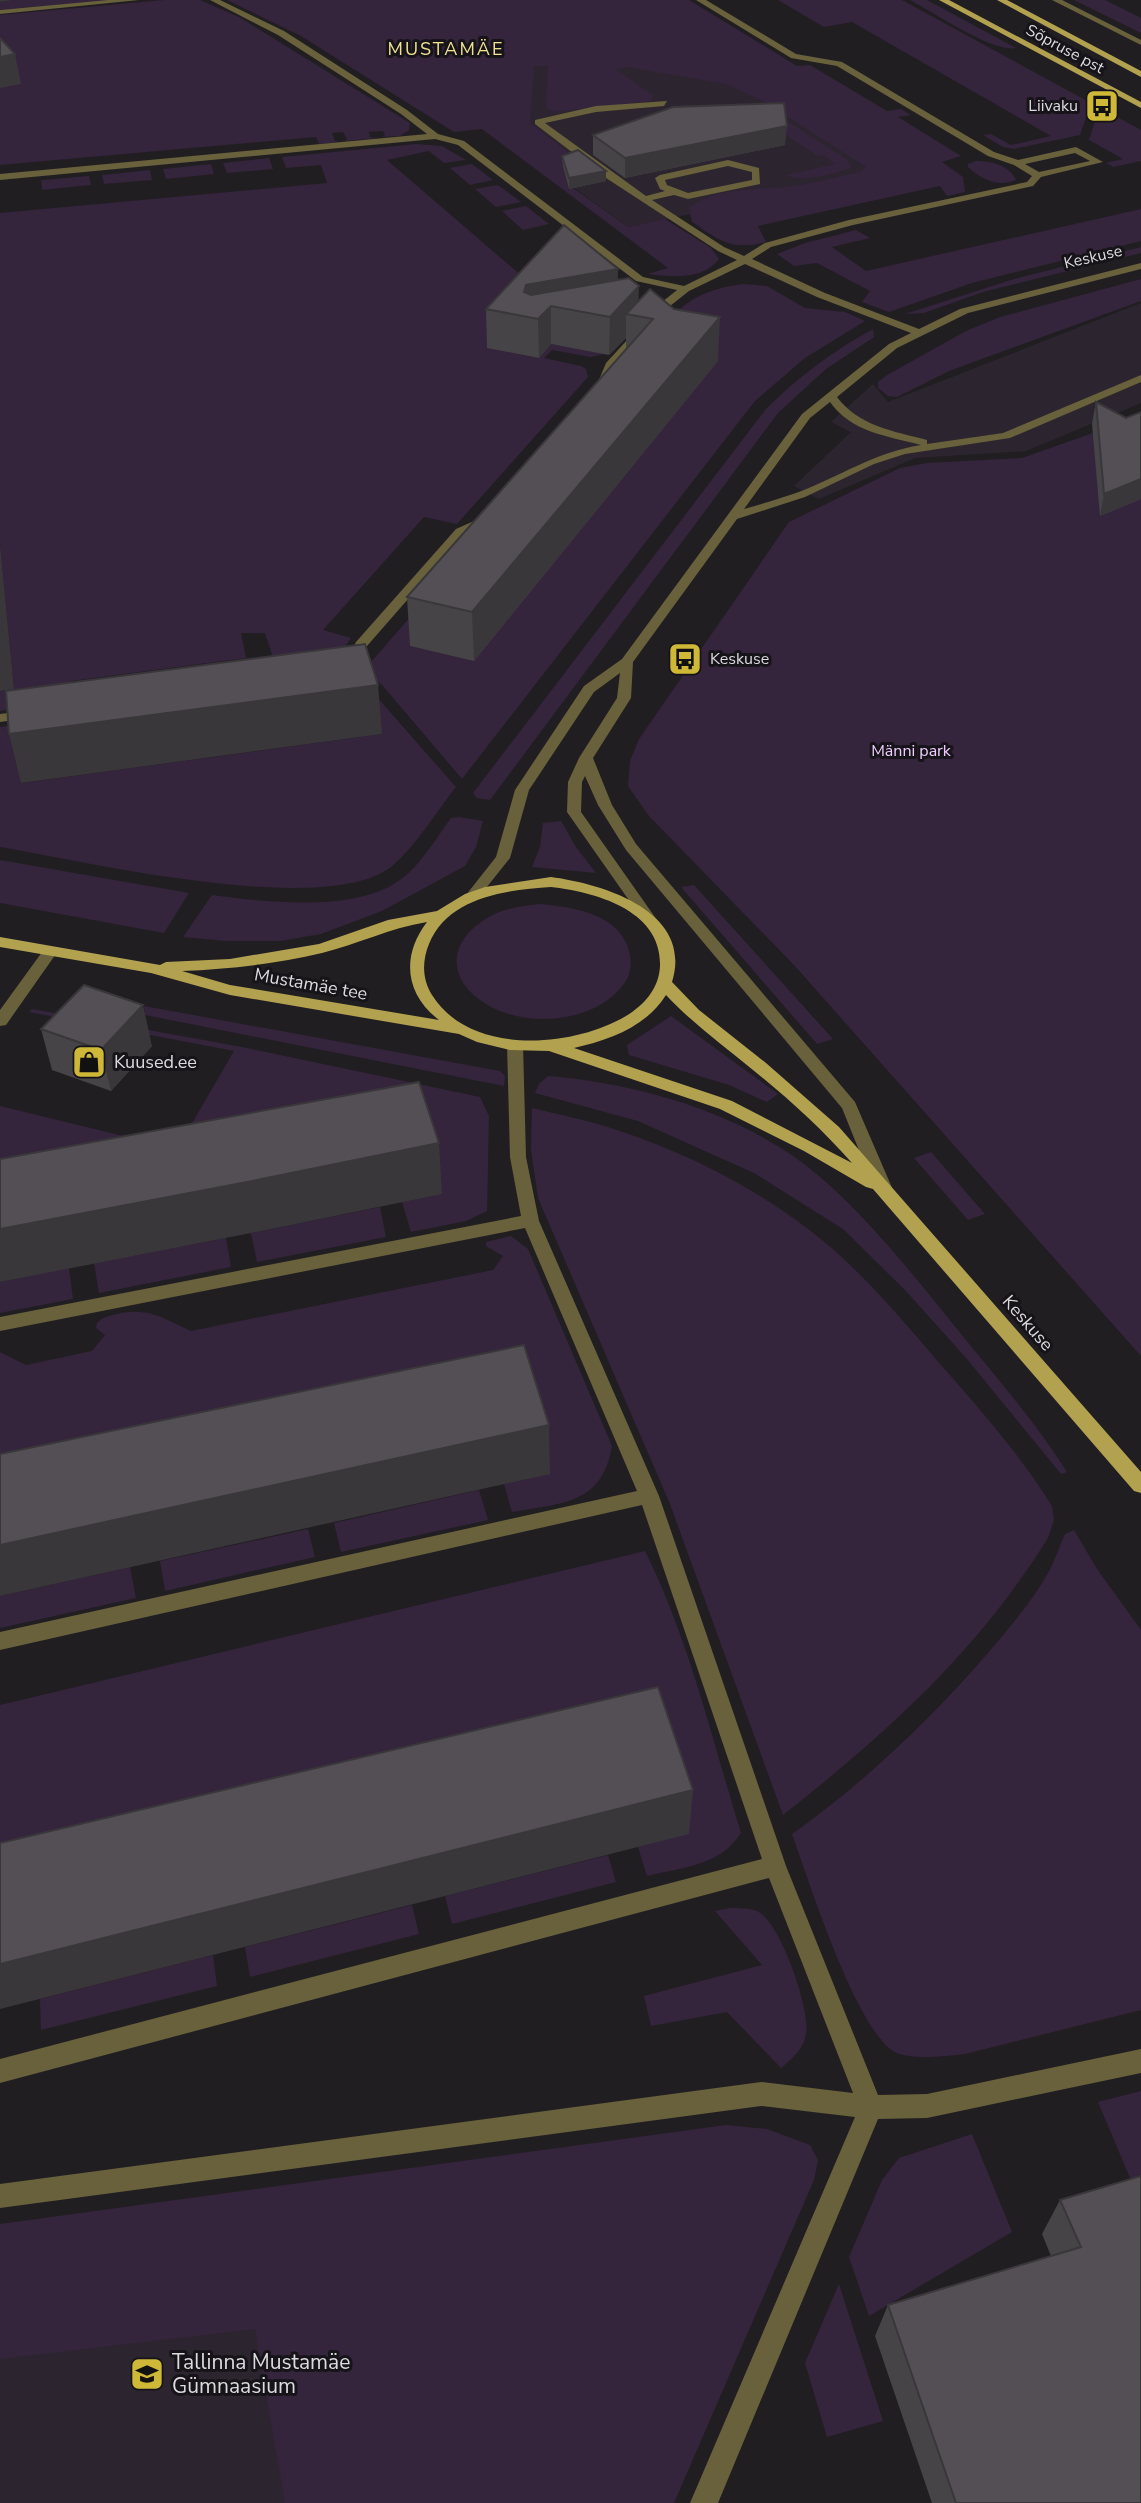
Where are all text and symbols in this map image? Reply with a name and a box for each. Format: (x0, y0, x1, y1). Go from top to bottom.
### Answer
street label: Sõpruse pst (1022, 19, 1108, 79)
district label: MUSTAMÄE (388, 37, 504, 61)
bus stop icon: Liivaku (1083, 87, 1121, 125)
place label: Liivaku (1028, 95, 1078, 117)
street label: Keskuse (1062, 240, 1124, 274)
bus stop icon: Keskuse (666, 640, 704, 678)
place label: Keskuse (710, 648, 769, 670)
park label: Männi park (871, 740, 952, 762)
street label: Mustamäe tee (253, 962, 369, 1006)
shop icon: Kuused.ee (70, 1043, 108, 1081)
place label: Kuused.ee (114, 1050, 197, 1074)
street label: Keskuse (997, 1290, 1059, 1356)
place label: Tallinna Mustamäe Gümnaasium (172, 2348, 350, 2400)
school or university icon: Tallinna Mustamäe Gümnaasium (128, 2355, 166, 2393)

